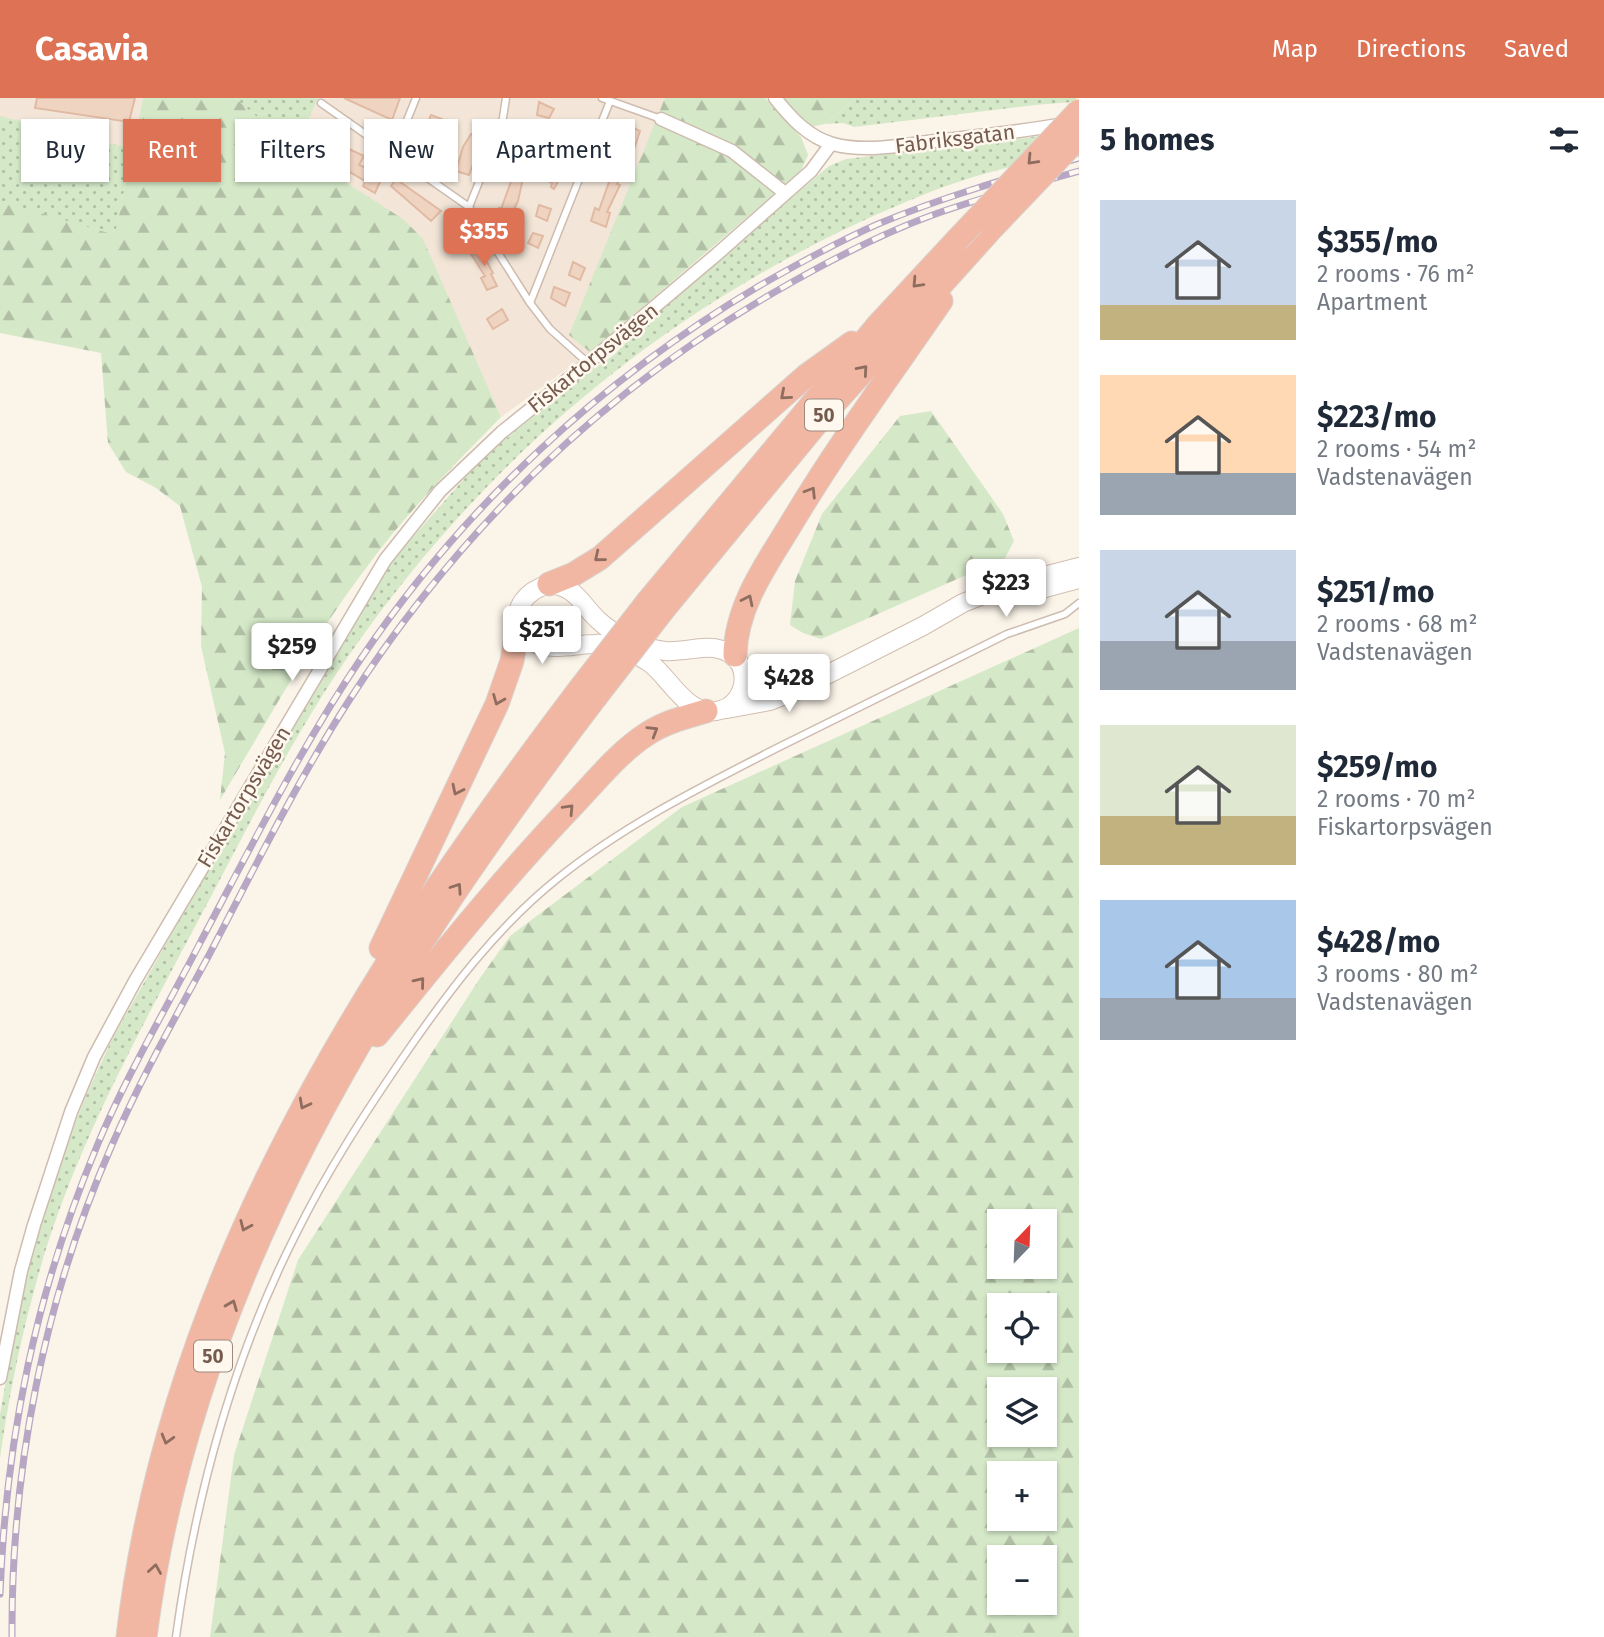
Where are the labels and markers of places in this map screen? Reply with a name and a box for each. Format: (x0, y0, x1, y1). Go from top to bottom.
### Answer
pin: $355 (443, 208, 525, 268)
pin: $223 (965, 560, 1047, 619)
pin: $251 (501, 606, 583, 666)
pin: $259 (251, 624, 333, 683)
pin: $428 (748, 654, 830, 714)

